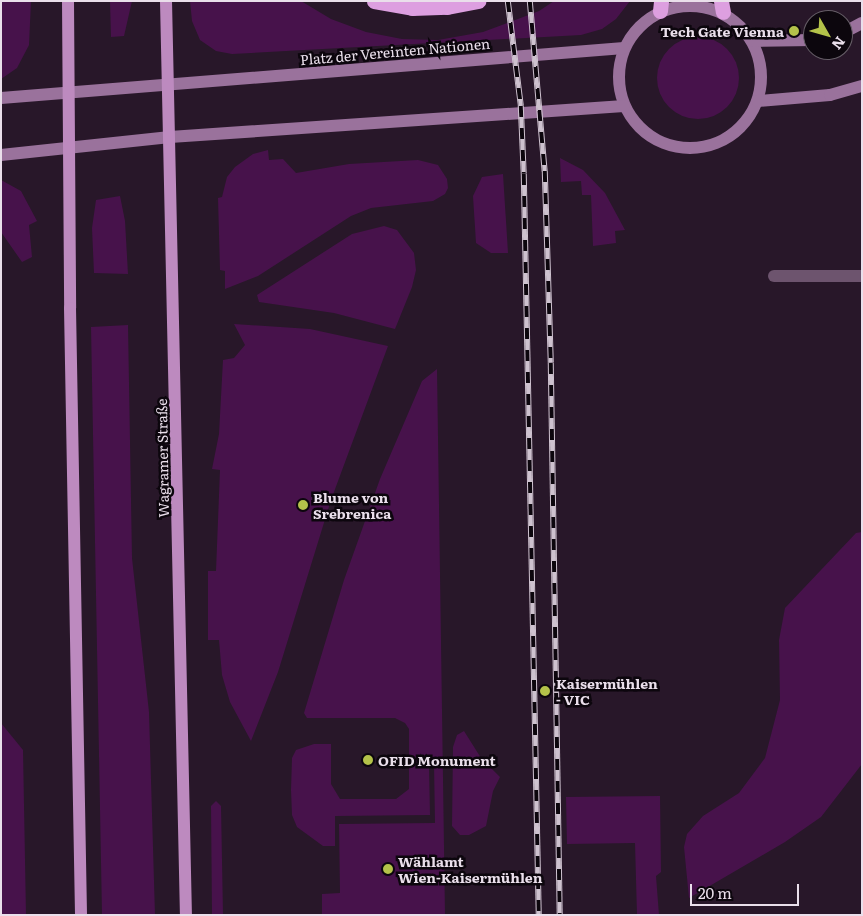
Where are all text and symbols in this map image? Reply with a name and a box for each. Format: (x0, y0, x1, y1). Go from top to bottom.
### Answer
north arrow (803, 10, 853, 60)
place label: Tech Gate Vienna (660, 23, 784, 39)
marker: Tech Gate Vienna (788, 25, 800, 37)
text: N (828, 33, 851, 54)
street label: Platz der Vereinten Nationen (299, 34, 491, 68)
street label: Wagramer Straße (153, 398, 171, 518)
place label: Blume von Srebrenica (313, 489, 391, 522)
marker: Blume von Srebrenica (297, 499, 309, 511)
place label: Kaisermühlen - VIC (556, 675, 658, 708)
marker: Kaisermühlen - VIC (538, 684, 552, 698)
place label: OFID Monument (378, 752, 496, 768)
marker: OFID Monument (362, 754, 374, 766)
place label: Wählamt Wien-Kaisermühlen (398, 853, 542, 886)
marker: Wählamt Wien-Kaisermühlen (382, 863, 394, 875)
scale bar (693, 874, 802, 906)
text: 20 m (698, 881, 732, 904)

